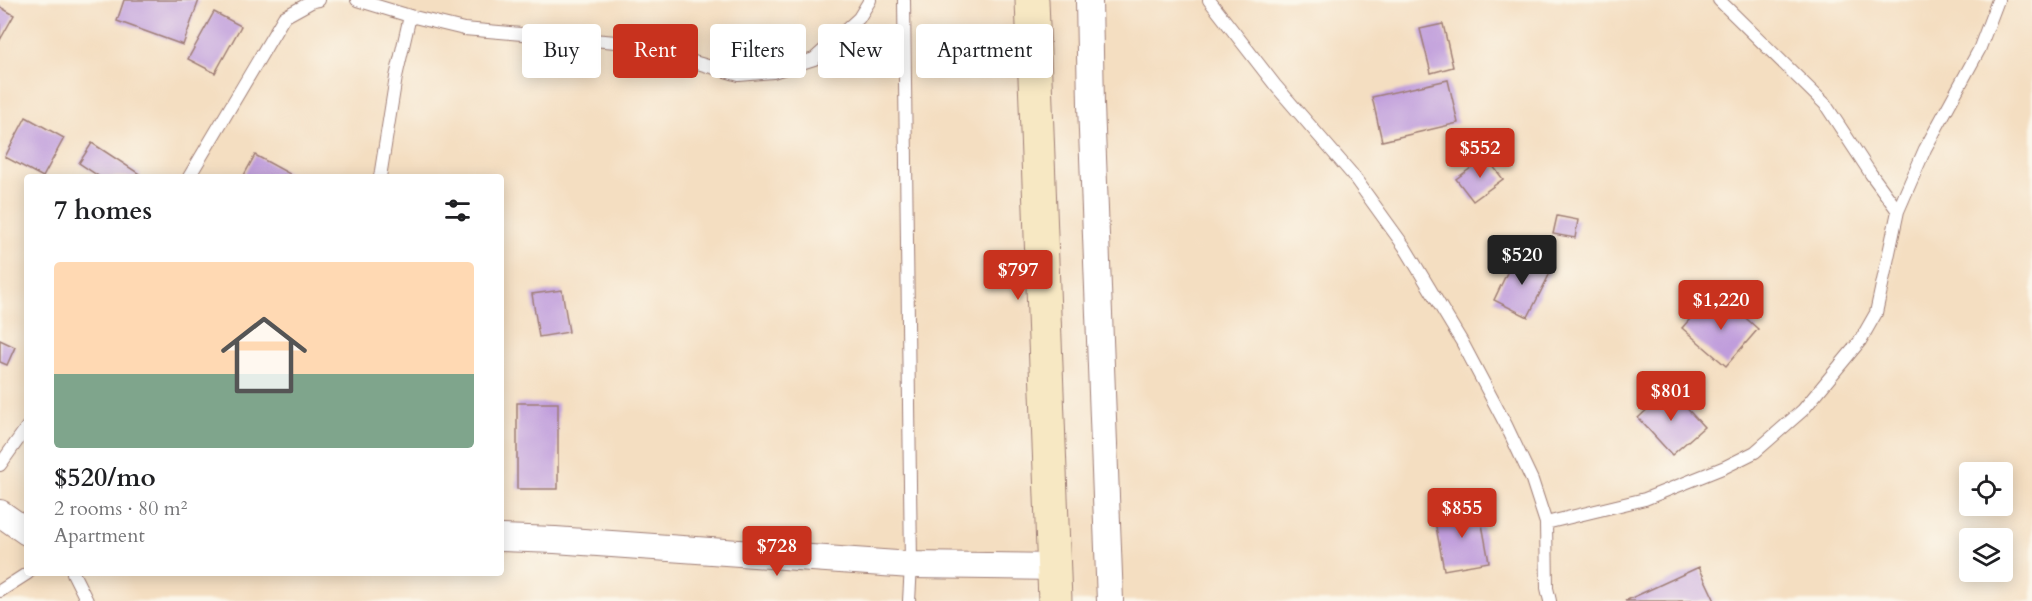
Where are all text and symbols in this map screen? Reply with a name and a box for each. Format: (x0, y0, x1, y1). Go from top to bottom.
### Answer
chip: Buy (522, 24, 601, 78)
chip: Rent (613, 24, 698, 78)
chip: Filters (710, 24, 806, 78)
chip: New (818, 24, 904, 78)
chip: Apartment (916, 24, 1053, 78)
pin: $552 (1444, 128, 1516, 179)
text: $552 (1460, 134, 1500, 161)
text: 7 homes (54, 193, 152, 228)
icon: filters (441, 194, 474, 227)
pin: $520 (1486, 235, 1558, 286)
text: $520 (1502, 241, 1542, 268)
pin: $797 (982, 250, 1054, 301)
text: $797 (998, 256, 1038, 283)
pin: $1,220 (1672, 280, 1770, 331)
text: $1,220 (1692, 286, 1750, 313)
icon: home (210, 301, 318, 409)
pin: $801 (1635, 371, 1707, 422)
text: $801 (1651, 377, 1691, 404)
text: $520/mo (54, 460, 156, 495)
map controls (1959, 462, 2013, 582)
button: locate (1959, 462, 2013, 516)
pin: $855 (1426, 488, 1498, 539)
text: $855 (1442, 494, 1482, 521)
text: 2 rooms · 80 m² (54, 495, 187, 522)
text: Apartment (54, 522, 145, 549)
pin: $728 (741, 526, 813, 577)
button: layers (1959, 528, 2013, 582)
text: $728 (757, 532, 797, 559)

